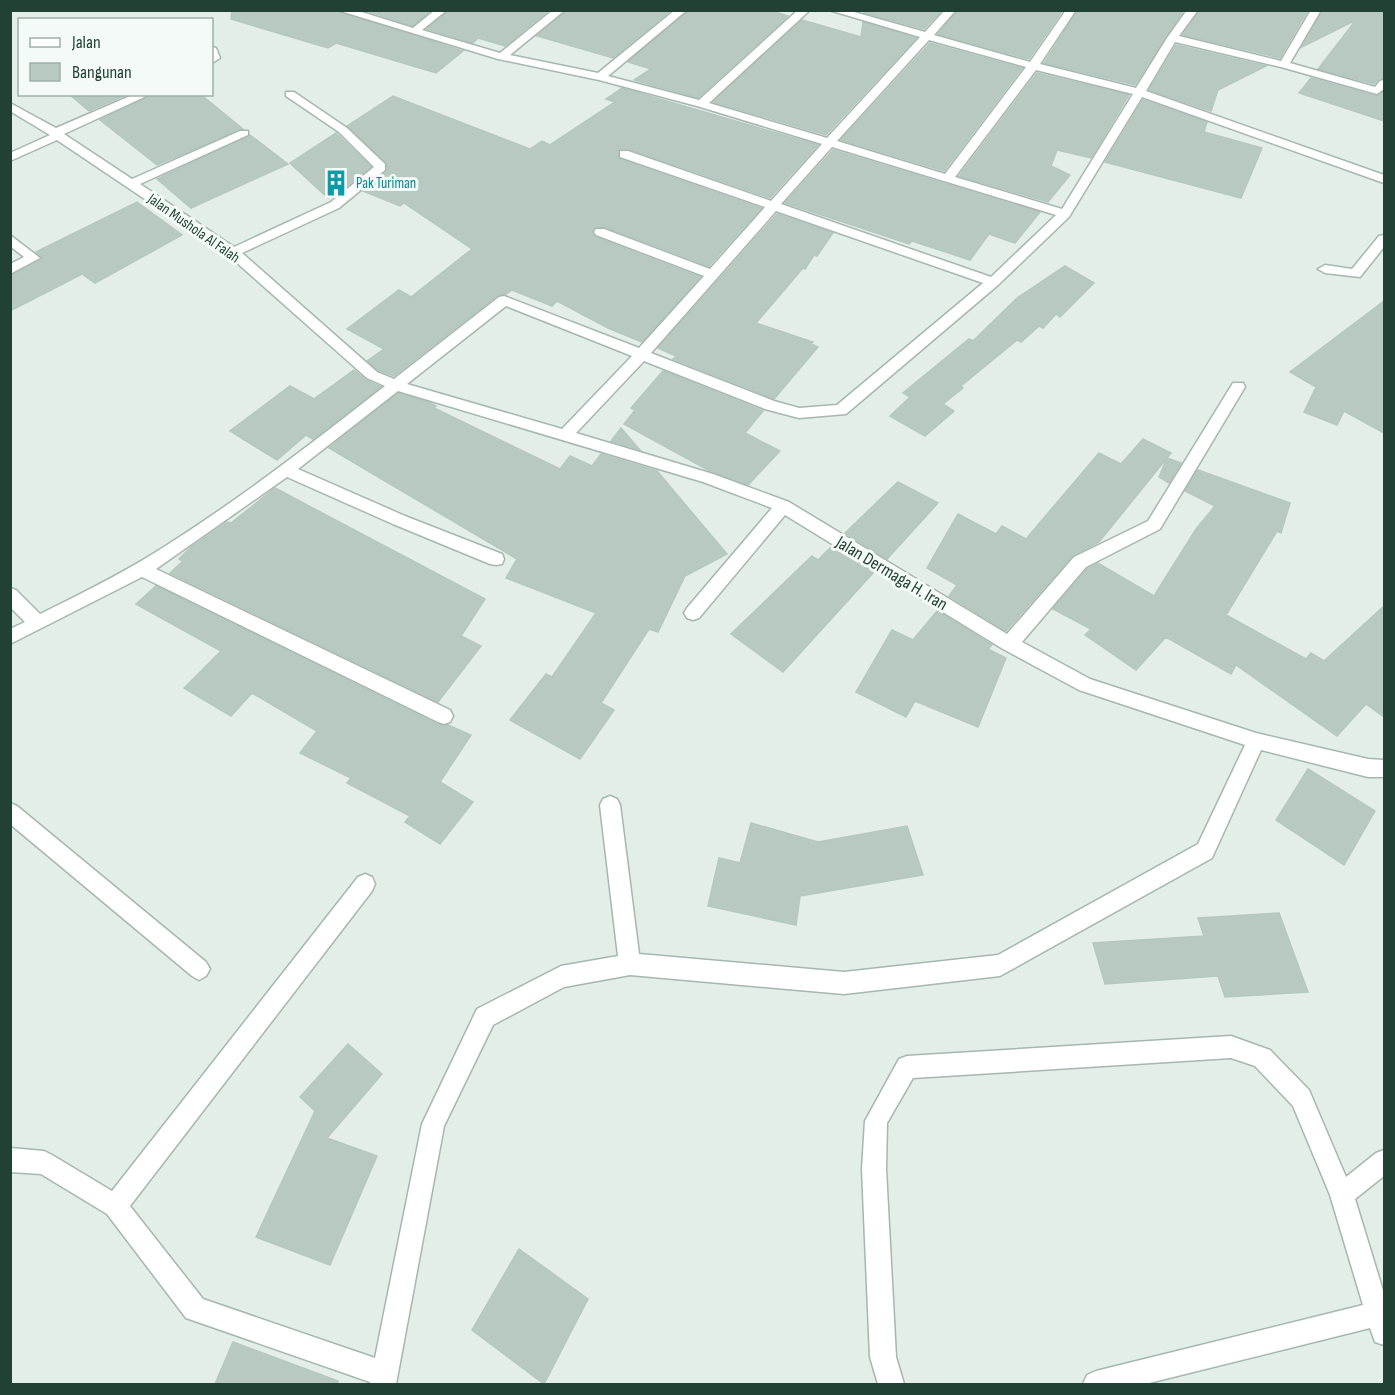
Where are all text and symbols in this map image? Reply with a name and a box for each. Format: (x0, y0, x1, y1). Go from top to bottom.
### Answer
legend (18, 18, 213, 96)
text: Jalan (71, 32, 101, 53)
text: Bangunan (72, 62, 132, 83)
building icon: Pak Turiman (321, 168, 351, 198)
place label: Pak Turiman (356, 174, 416, 193)
street label: Jalan Mushola Al Falah (143, 189, 244, 267)
street label: Jalan Dermaga H. Iran (831, 531, 951, 615)

